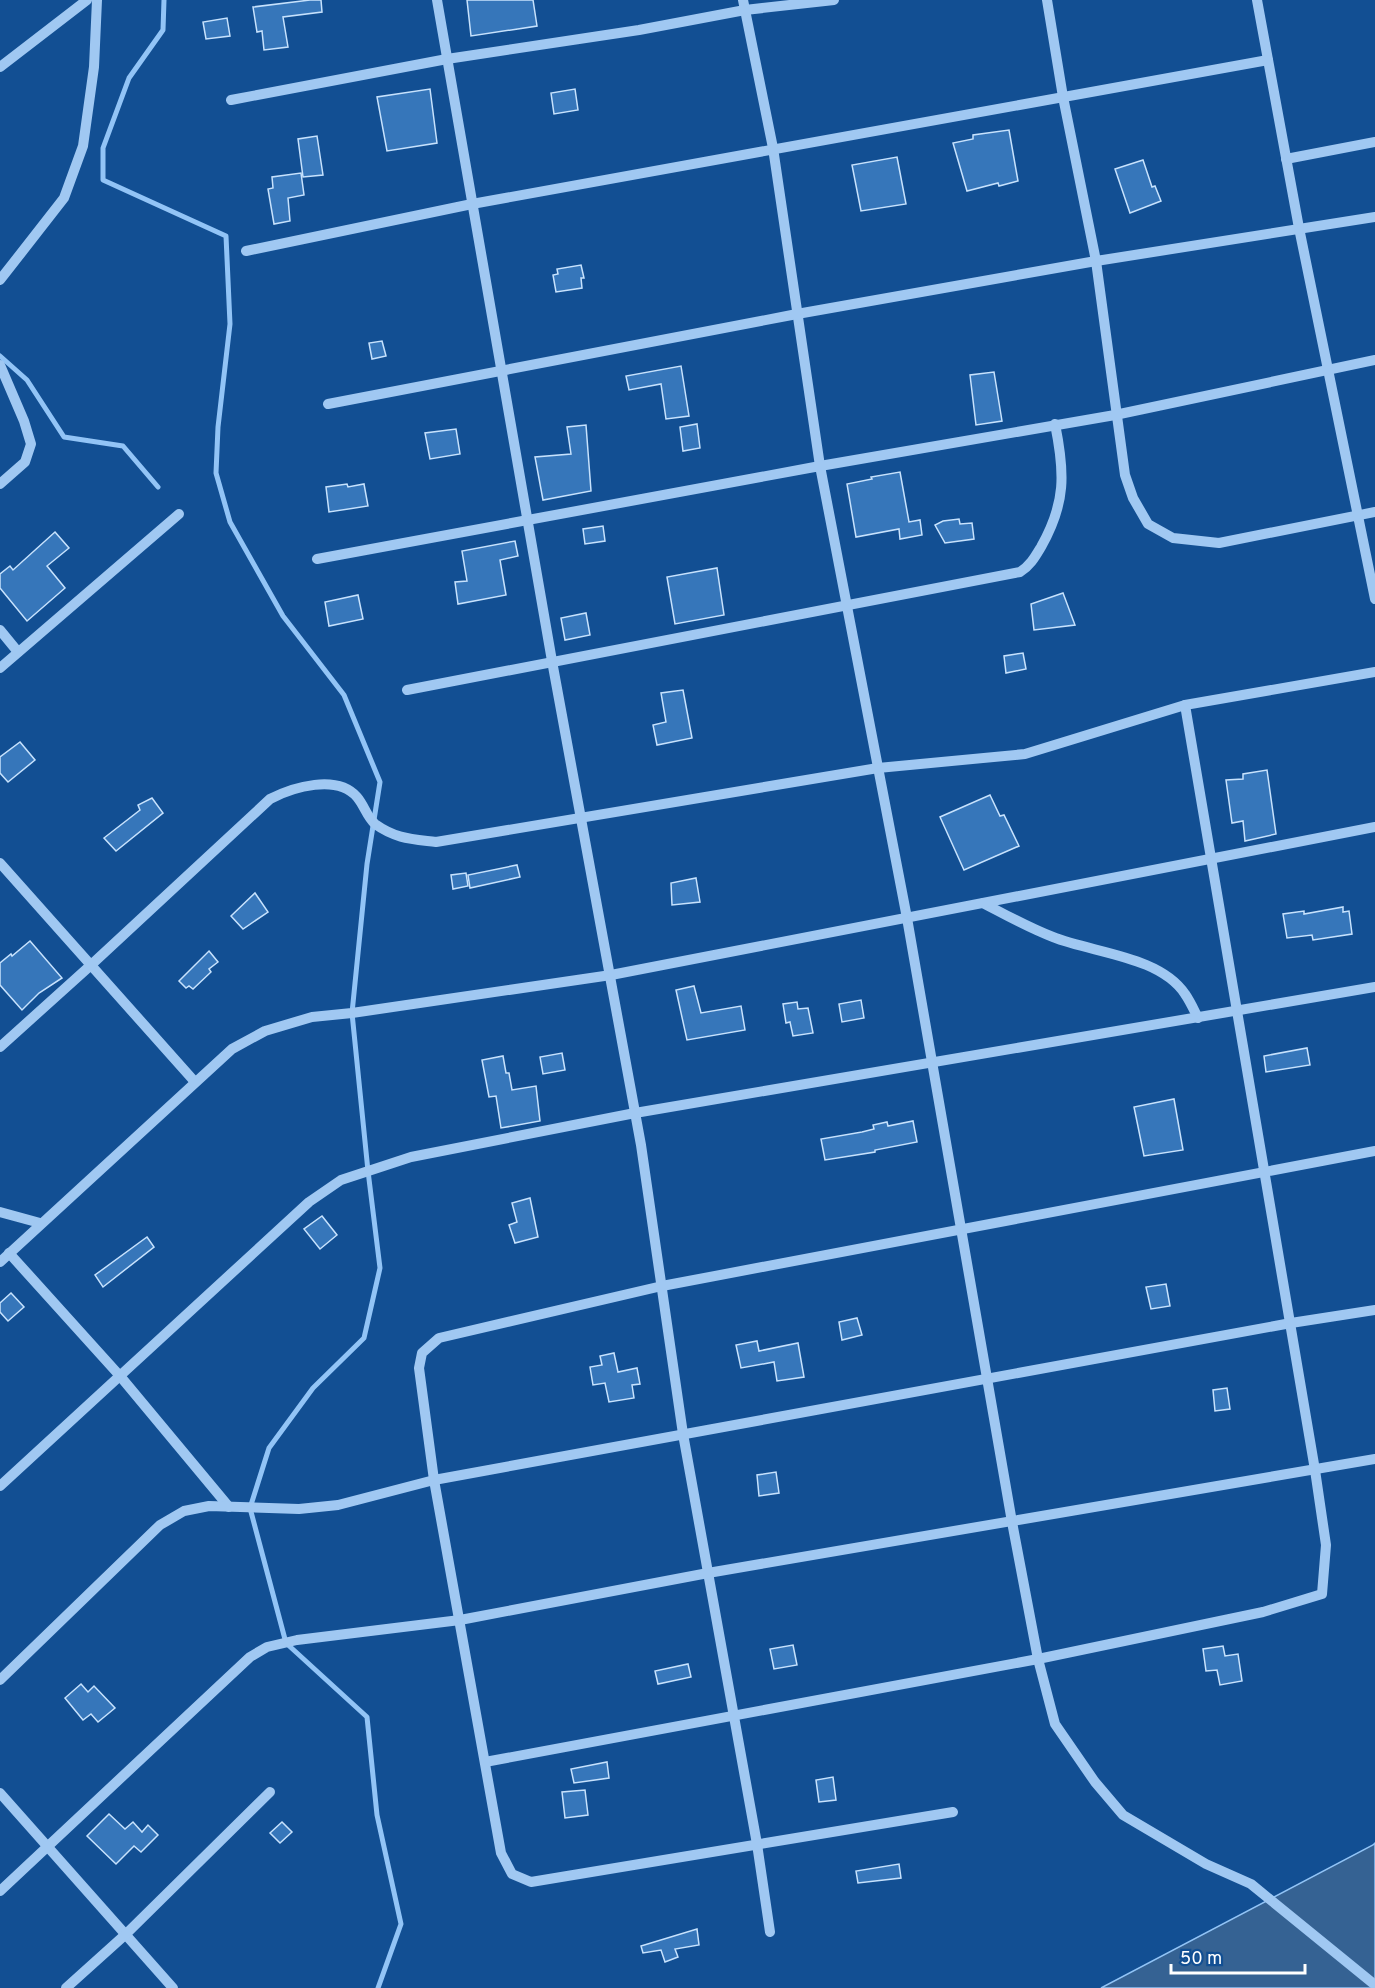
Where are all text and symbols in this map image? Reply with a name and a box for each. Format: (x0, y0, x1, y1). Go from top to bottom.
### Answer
scale bar (1171, 1937, 1304, 1975)
text: 50 m (1180, 1948, 1222, 1971)

